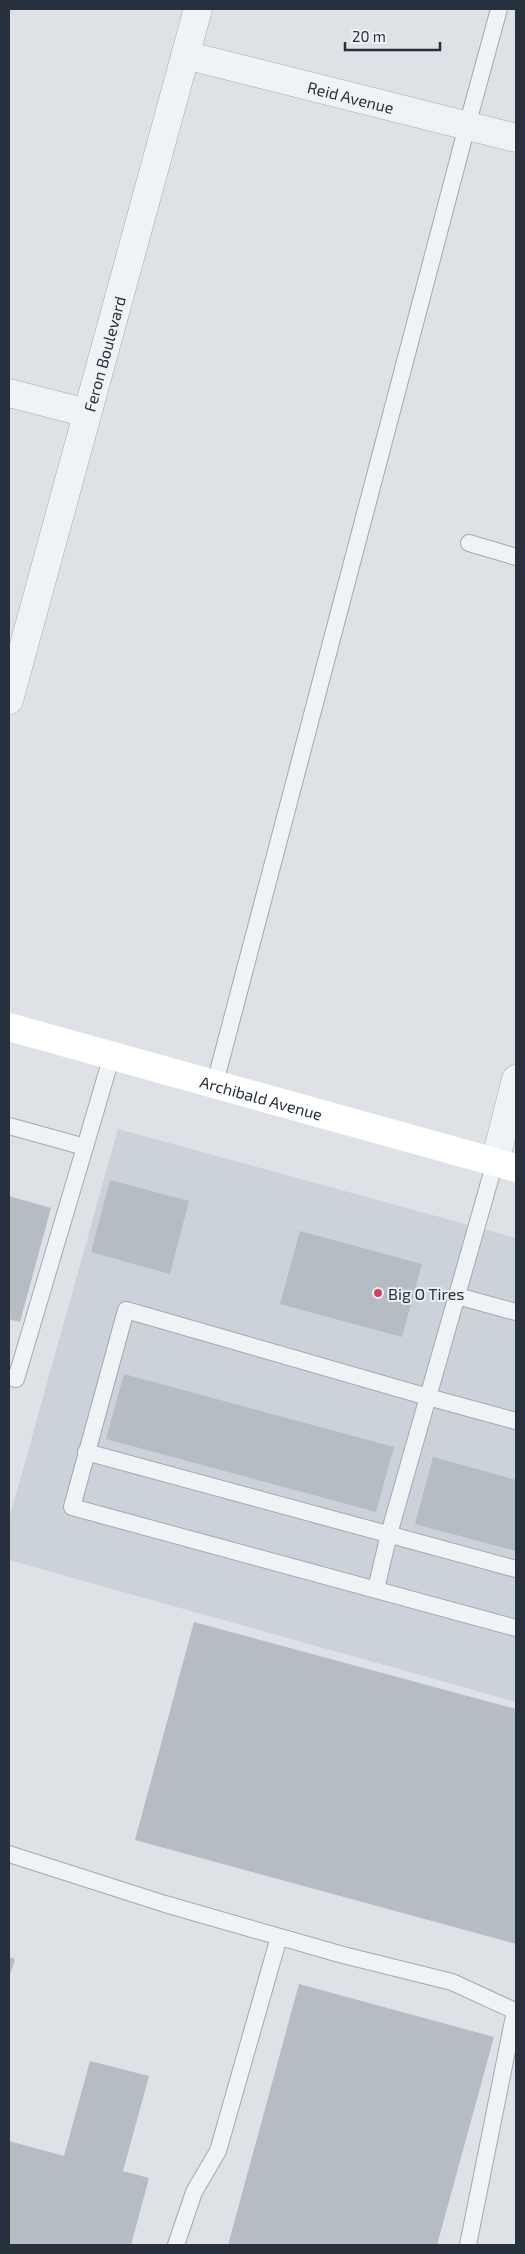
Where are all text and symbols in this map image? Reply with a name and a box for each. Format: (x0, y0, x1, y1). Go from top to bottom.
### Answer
scale bar (345, 20, 440, 52)
text: 20 m (352, 27, 386, 45)
street label: Reid Avenue (306, 77, 396, 117)
street label: Feron Boulevard (79, 294, 129, 414)
street label: Archibald Avenue (198, 1071, 325, 1123)
place label: Big O Tires (388, 1284, 464, 1303)
marker: Big O Tires (372, 1287, 384, 1299)

